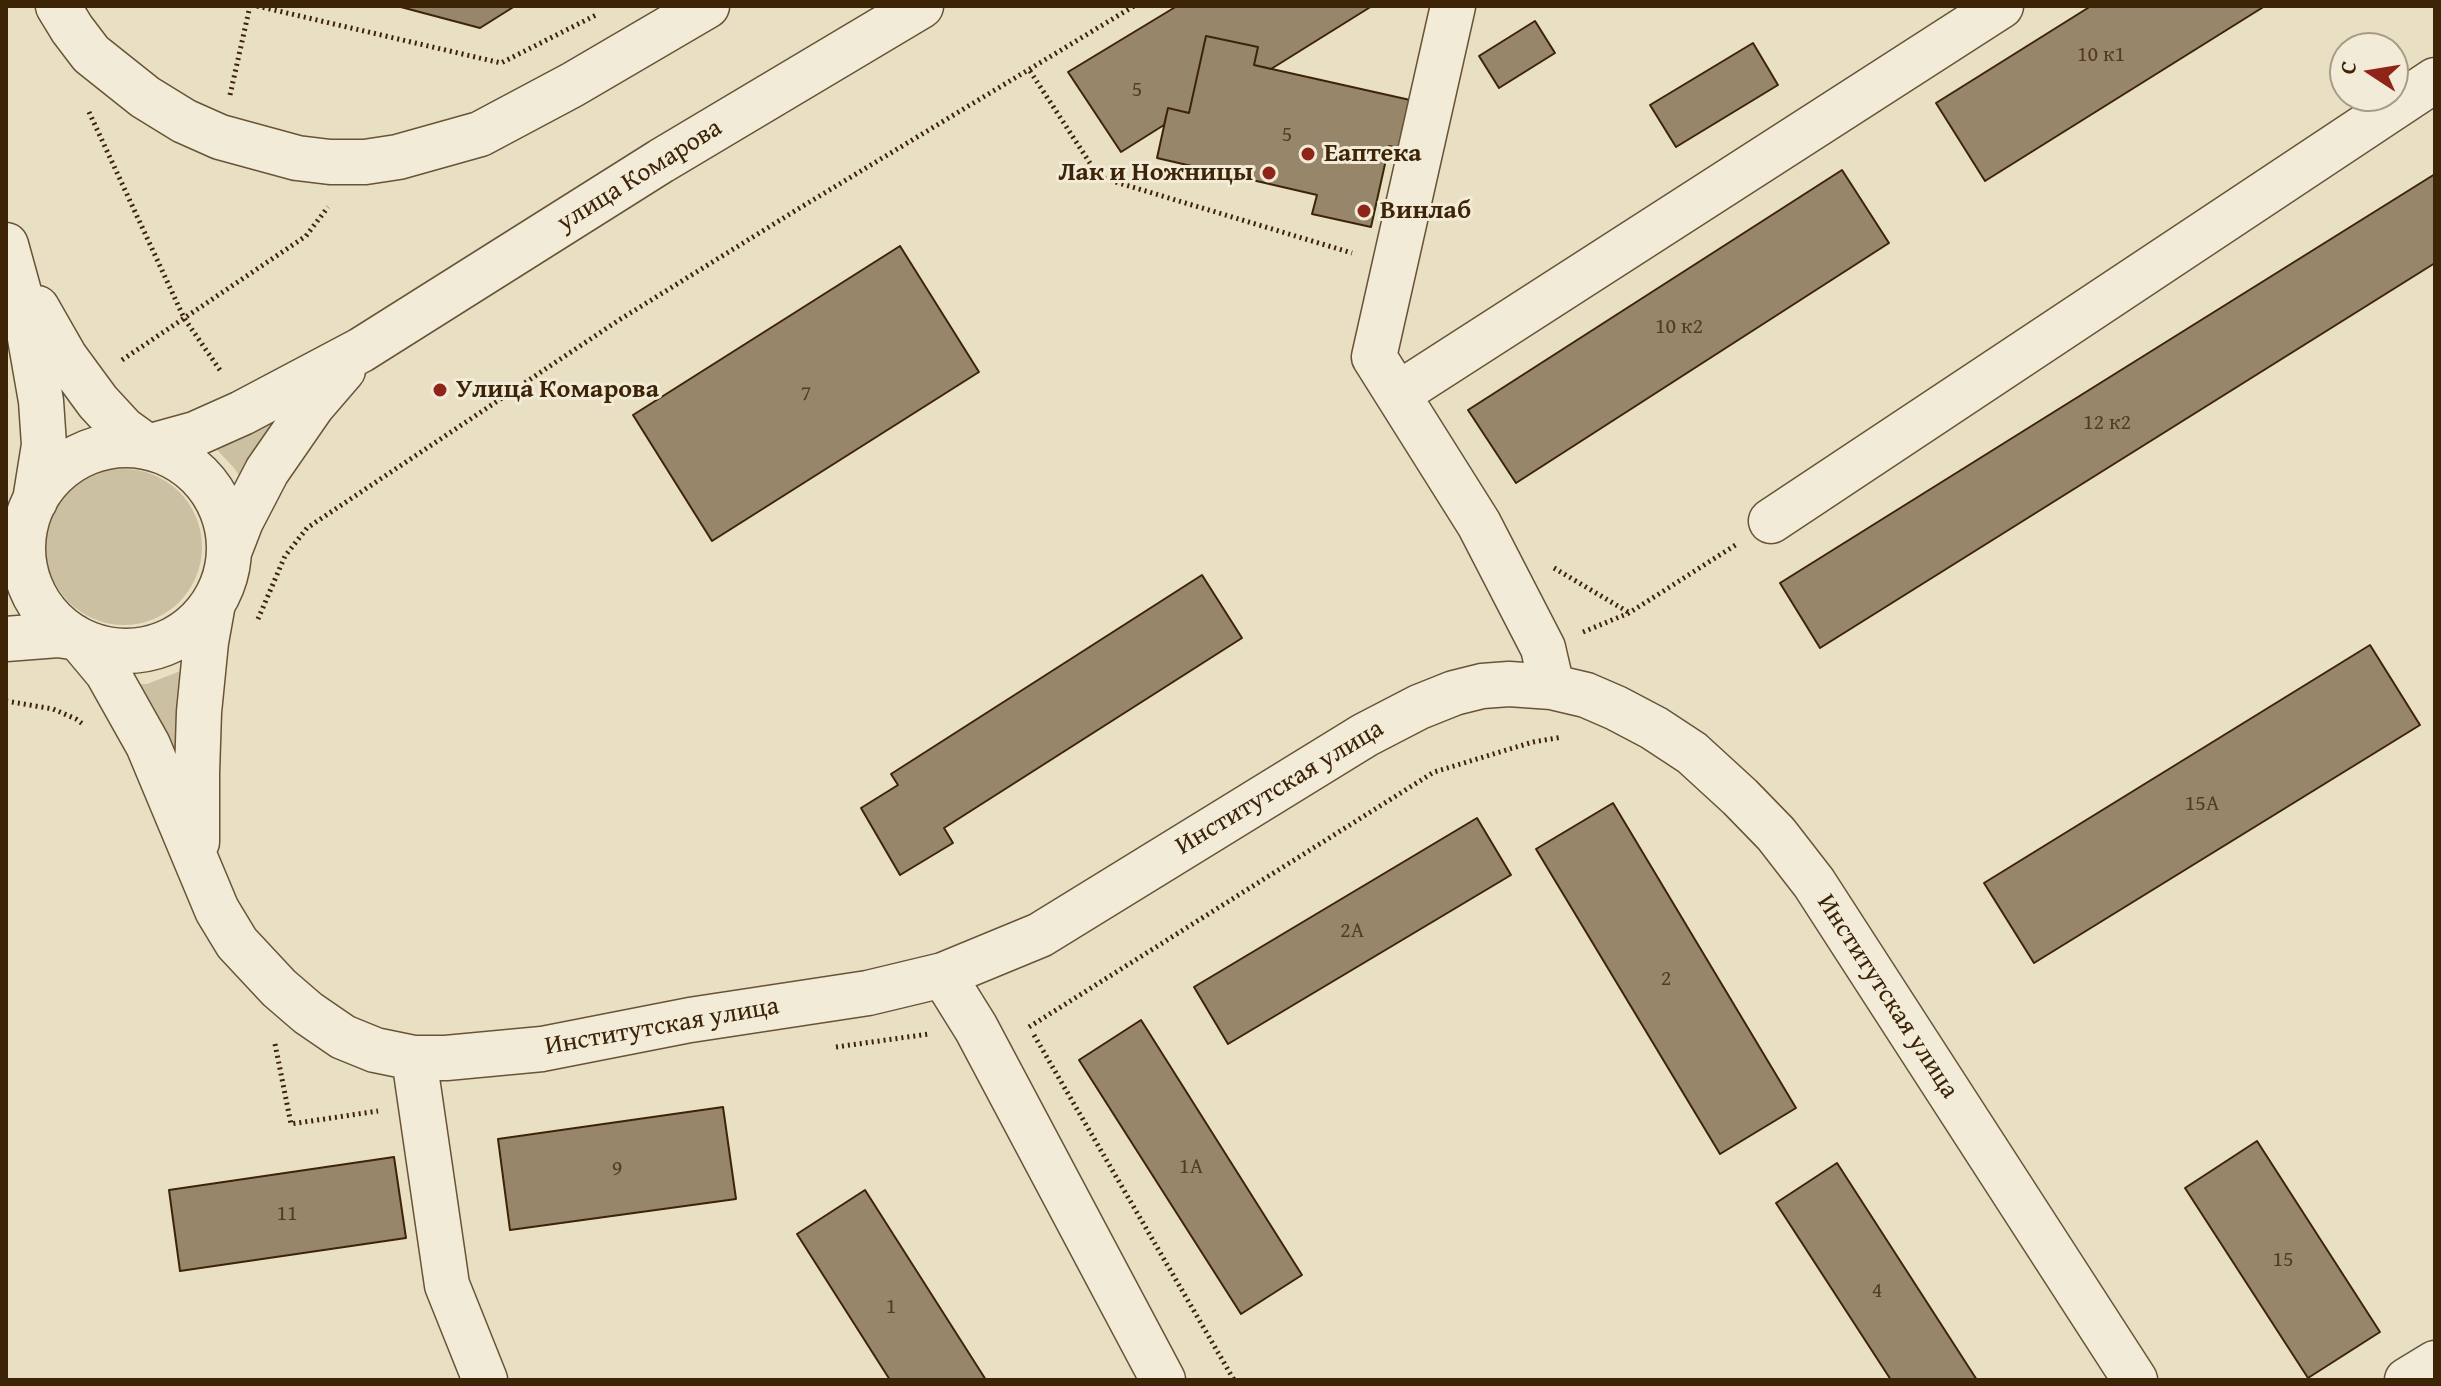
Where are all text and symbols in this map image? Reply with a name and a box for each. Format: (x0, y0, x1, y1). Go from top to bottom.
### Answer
north arrow (2329, 32, 2409, 112)
house number: 10 к1 (2077, 42, 2125, 68)
text: С (2331, 58, 2364, 77)
house number: 5 (1132, 77, 1142, 103)
street label: улица Комарова (552, 113, 728, 239)
house number: 5 (1282, 122, 1292, 148)
place label: Еаптека (1324, 138, 1422, 170)
marker: Еаптека (1299, 145, 1317, 163)
place label: Лак и Ножницы (1058, 157, 1253, 189)
marker: Лак и Ножницы (1260, 164, 1278, 182)
place label: Винлаб (1380, 195, 1471, 227)
marker: Винлаб (1355, 202, 1373, 220)
house number: 10 к2 (1655, 314, 1703, 340)
place label: Улица Комарова (456, 374, 659, 406)
marker: Улица Комарова (431, 381, 449, 399)
house number: 7 (801, 381, 811, 407)
house number: 12 к2 (2083, 410, 2131, 436)
street label: Институтская улица (1170, 714, 1390, 862)
house number: 15А (2185, 791, 2219, 817)
street label: Институтская улица (1809, 889, 1965, 1105)
house number: 2А (1340, 918, 1364, 944)
house number: 2 (1661, 966, 1671, 992)
street label: Институтская улица (543, 991, 781, 1063)
house number: 1А (1179, 1154, 1203, 1180)
house number: 9 (612, 1156, 622, 1182)
house number: 11 (276, 1201, 298, 1227)
house number: 15 (2272, 1247, 2294, 1273)
house number: 4 (1872, 1278, 1882, 1304)
house number: 1 (886, 1294, 896, 1320)

